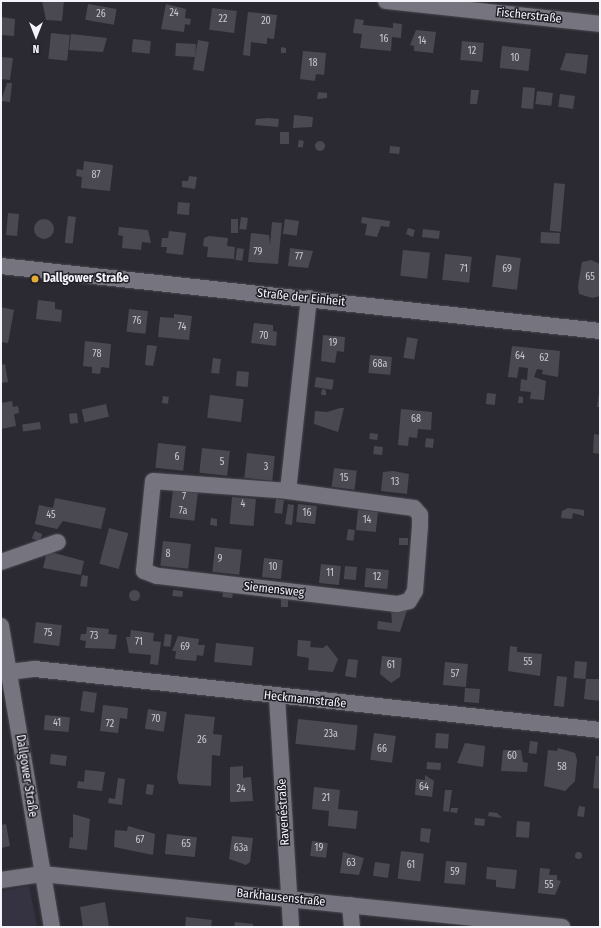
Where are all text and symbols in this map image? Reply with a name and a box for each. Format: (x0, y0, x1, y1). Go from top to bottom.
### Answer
street label: Fischerstraße (496, 5, 562, 27)
house number: 24 (169, 8, 179, 20)
house number: 26 (96, 9, 106, 21)
house number: 22 (219, 14, 227, 26)
north arrow (16, 16, 56, 56)
house number: 20 (261, 16, 271, 28)
house number: 16 (380, 34, 388, 46)
house number: 14 (418, 36, 426, 48)
text: N (33, 42, 39, 55)
house number: 12 (468, 46, 476, 58)
house number: 10 (510, 53, 520, 65)
house number: 18 (309, 58, 317, 70)
house number: 87 (92, 170, 100, 182)
house number: 79 (254, 247, 262, 259)
house number: 77 (295, 252, 303, 264)
house number: 71 (460, 264, 468, 276)
house number: 69 (502, 264, 512, 276)
place label: Dallgower Straße (43, 272, 129, 286)
house number: 65 (585, 272, 595, 284)
marker: Dallgower Straße (30, 274, 40, 284)
street label: Straße der Einheit (256, 286, 346, 310)
house number: 76 (133, 316, 141, 328)
house number: 74 (178, 322, 186, 334)
house number: 70 (259, 331, 269, 343)
house number: 19 (329, 338, 337, 350)
house number: 78 (93, 349, 101, 361)
house number: 64 (515, 351, 525, 363)
house number: 62 (539, 353, 549, 365)
house number: 68a (373, 359, 387, 371)
house number: 68 (411, 414, 421, 426)
house number: 6 (175, 452, 179, 464)
house number: 5 (220, 457, 224, 469)
house number: 3 (264, 462, 268, 474)
house number: 15 (340, 473, 348, 485)
house number: 13 (391, 477, 399, 489)
house number: 7 (182, 492, 186, 504)
house number: 4 (241, 499, 245, 511)
house number: 7a (179, 506, 187, 518)
house number: 16 (303, 508, 311, 520)
house number: 45 (46, 510, 56, 522)
house number: 14 (363, 515, 371, 527)
house number: 8 (166, 549, 170, 561)
house number: 9 (218, 554, 222, 566)
house number: 10 (268, 562, 278, 574)
house number: 11 (326, 568, 334, 580)
house number: 12 (373, 572, 381, 584)
street label: Siemensweg (243, 580, 305, 600)
house number: 75 (44, 628, 52, 640)
house number: 73 (90, 631, 98, 643)
house number: 71 (135, 637, 143, 649)
house number: 69 (180, 642, 190, 654)
house number: 55 (523, 657, 533, 669)
house number: 61 (387, 660, 395, 672)
house number: 57 (451, 669, 459, 681)
street label: Heckmannstraße (263, 689, 347, 711)
house number: 70 (151, 714, 161, 726)
house number: 41 (53, 718, 61, 730)
house number: 72 (106, 719, 114, 731)
house number: 23a (324, 729, 338, 741)
street label: Dallgower Straße (12, 734, 40, 818)
house number: 26 (197, 735, 207, 747)
house number: 66 (377, 744, 387, 756)
house number: 60 (507, 751, 517, 763)
house number: 58 (557, 762, 567, 774)
street label: Ravenéstraße (275, 778, 293, 846)
house number: 64 (419, 782, 429, 794)
house number: 24 (236, 784, 246, 796)
house number: 21 (322, 793, 330, 805)
house number: 67 (136, 835, 144, 847)
house number: 65 (181, 839, 191, 851)
house number: 63a (234, 843, 248, 855)
house number: 19 (315, 843, 323, 855)
house number: 63 (346, 858, 356, 870)
house number: 61 (407, 860, 415, 872)
house number: 59 (450, 867, 460, 879)
house number: 55 (544, 880, 554, 892)
street label: Barkhausenstraße (236, 886, 326, 910)

